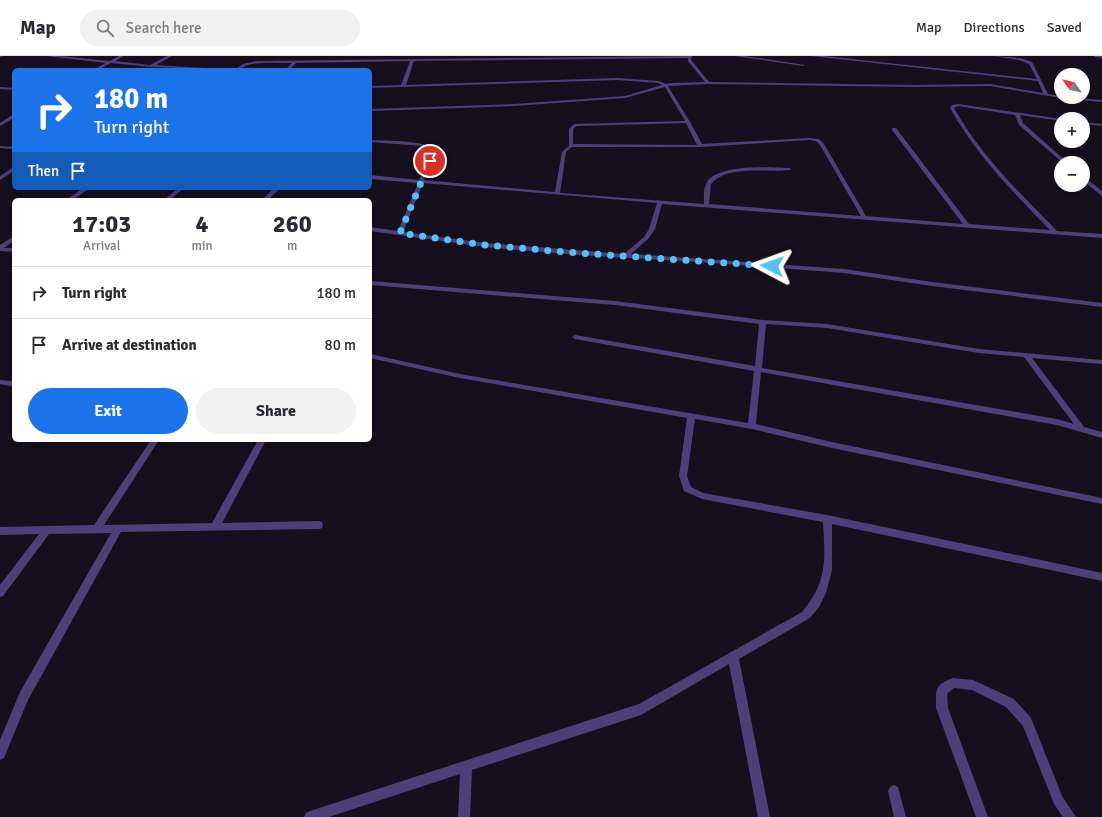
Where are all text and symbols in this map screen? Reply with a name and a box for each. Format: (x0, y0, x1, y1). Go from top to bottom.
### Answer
search box (80, 10, 360, 46)
text: Map (20, 16, 56, 40)
icon: search (94, 17, 116, 39)
text: Search here (126, 19, 201, 37)
text: Map (916, 19, 942, 36)
text: Directions (964, 19, 1025, 36)
text: Saved (1047, 19, 1082, 36)
north arrow (1054, 68, 1090, 104)
map controls (1054, 68, 1090, 192)
text: 180 m (94, 82, 168, 116)
icon: right (28, 84, 80, 136)
button: + (1054, 112, 1090, 148)
text: Turn right (94, 116, 169, 138)
pin (413, 144, 447, 178)
icon: arrive (419, 150, 441, 172)
button: − (1054, 156, 1090, 192)
icon: arrive (67, 160, 89, 182)
text: Then (28, 162, 59, 180)
text: 17:03 (72, 209, 131, 239)
text: 4 (196, 209, 208, 239)
text: 260 (273, 209, 312, 239)
text: Arrival (83, 238, 120, 254)
text: min (192, 238, 213, 254)
text: m (287, 238, 297, 254)
position arrow (751, 245, 793, 287)
icon: right (28, 282, 50, 304)
text: Turn right (62, 284, 127, 302)
text: 180 m (316, 284, 356, 302)
icon: arrive (28, 334, 50, 356)
text: Arrive at destination (62, 336, 197, 354)
text: 80 m (325, 336, 356, 354)
button: Exit (28, 388, 188, 434)
button: Share (196, 388, 356, 434)

